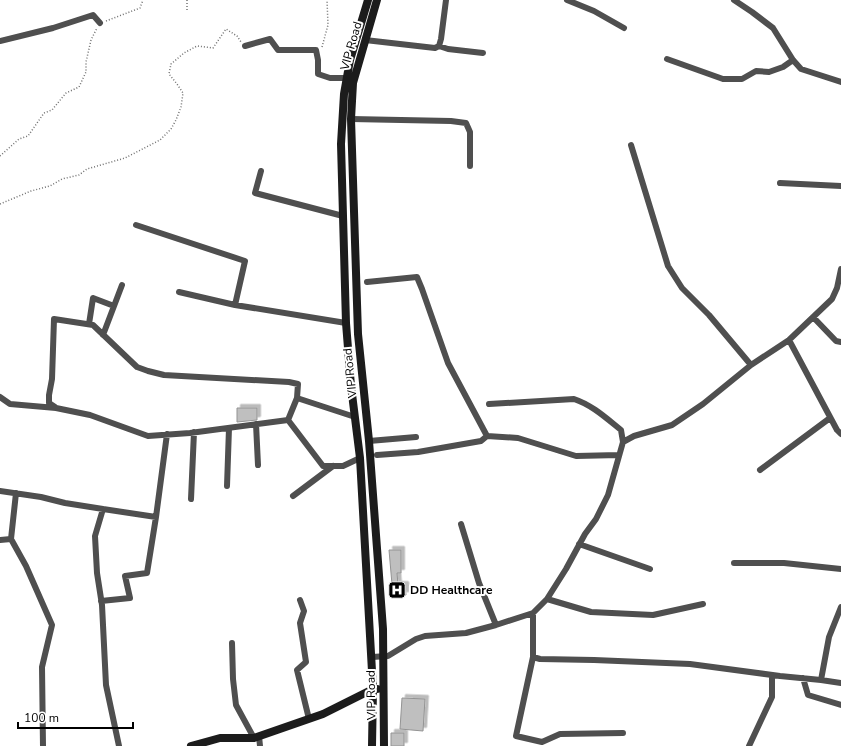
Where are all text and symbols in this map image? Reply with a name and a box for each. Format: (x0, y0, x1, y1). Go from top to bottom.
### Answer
street label: VIP Road (336, 20, 366, 73)
street label: VIP Road (339, 347, 361, 400)
hospital icon: DD Healthcare (387, 580, 407, 600)
place label: DD Healthcare (410, 582, 493, 598)
street label: VIP Road (363, 670, 379, 721)
scale bar (18, 704, 133, 730)
text: 100 m (24, 710, 59, 726)

